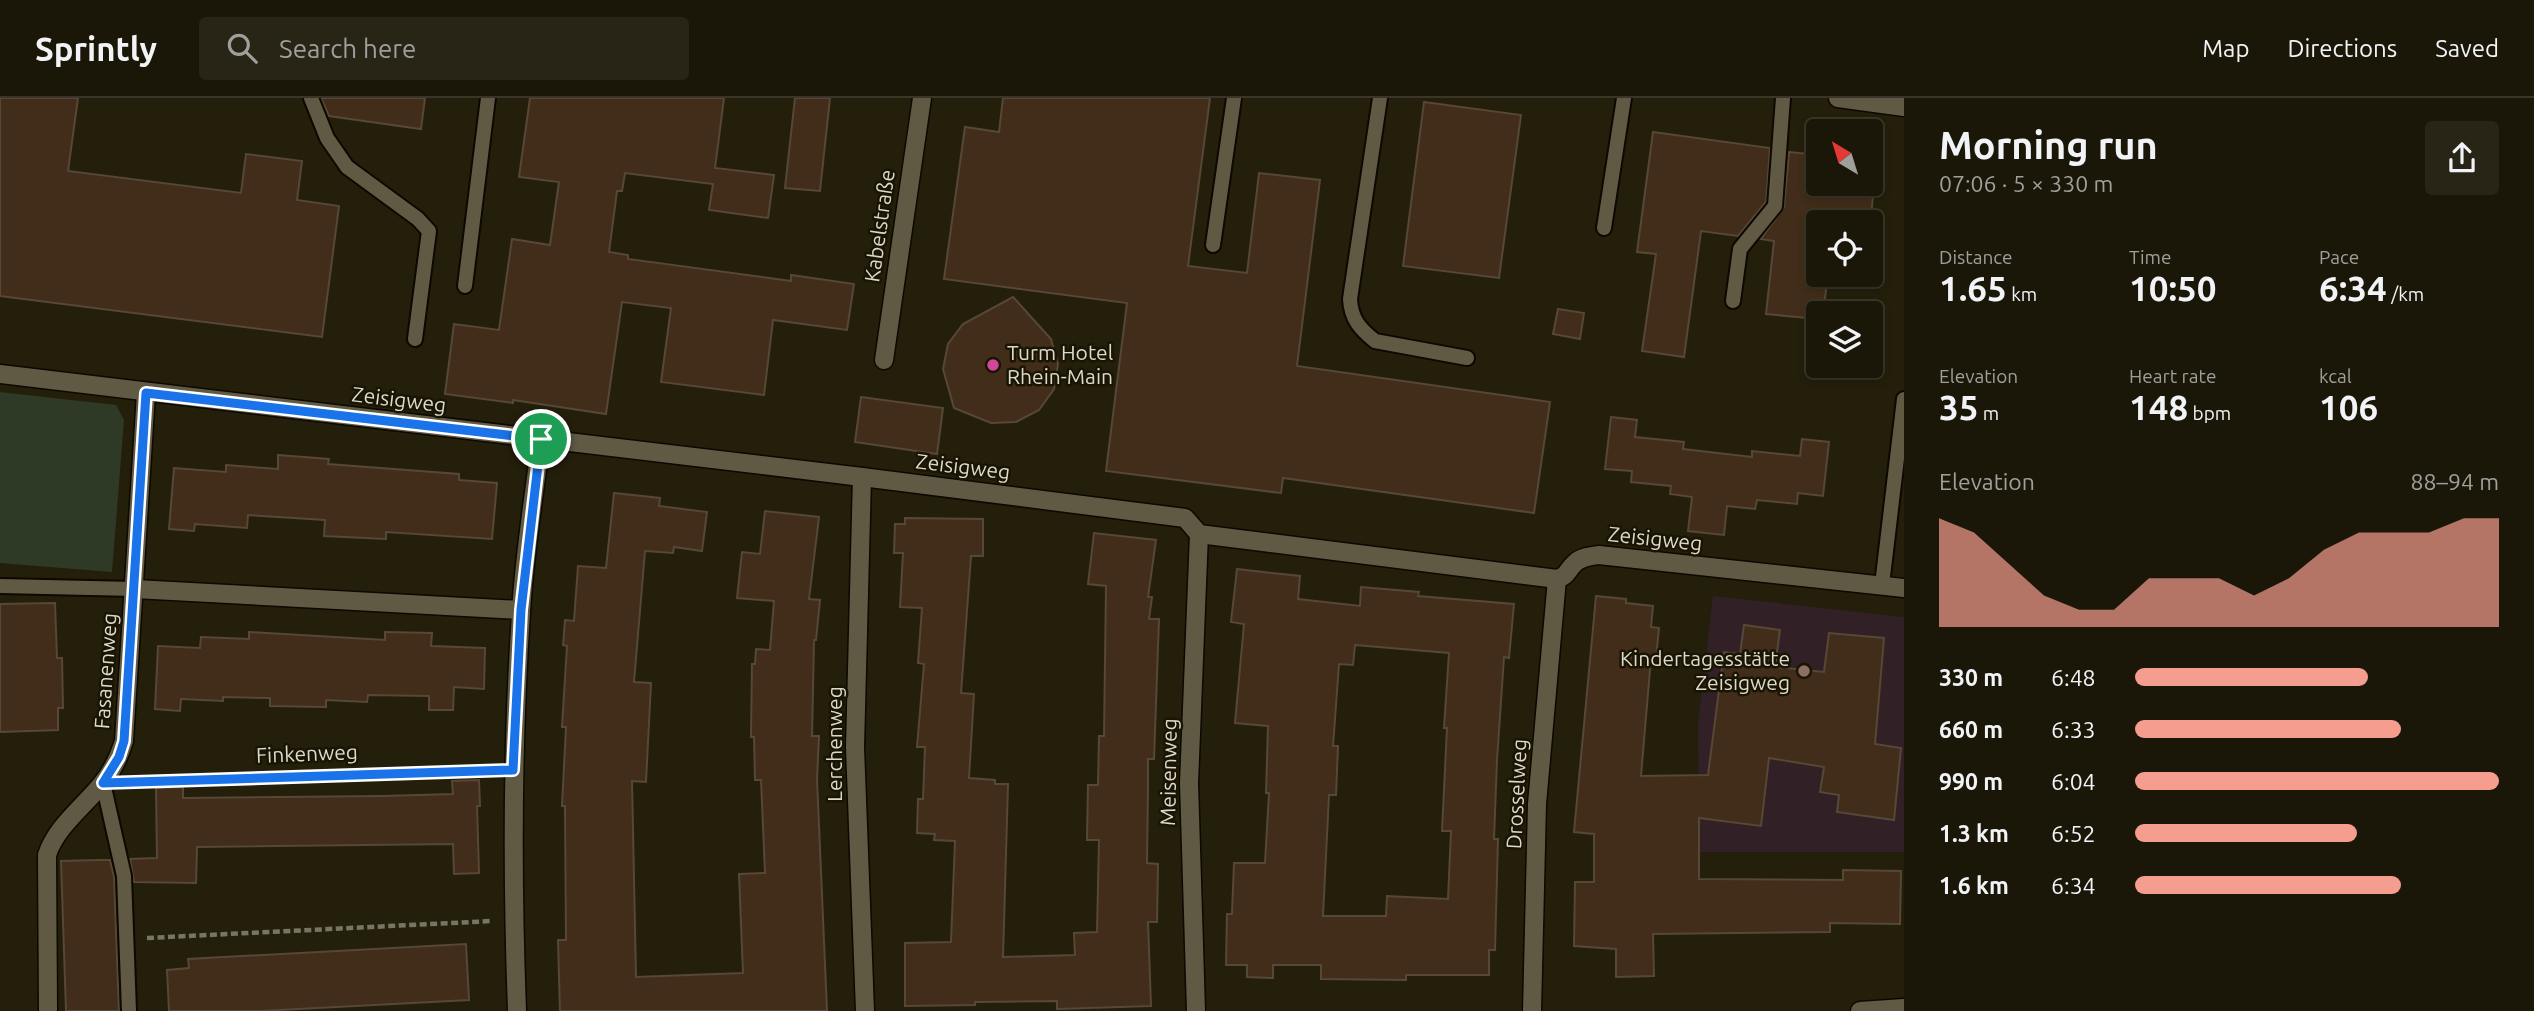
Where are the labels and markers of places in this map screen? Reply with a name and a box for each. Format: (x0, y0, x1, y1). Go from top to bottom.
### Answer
place label: Turm Hotel Rhein-Main (1007, 340, 1113, 388)
marker: Turm Hotel Rhein-Main (985, 357, 1001, 373)
pin (511, 409, 571, 469)
place label: Kindertagesstätte Zeisigweg (1620, 646, 1790, 694)
marker: Kindertagesstätte Zeisigweg (1796, 663, 1812, 679)

